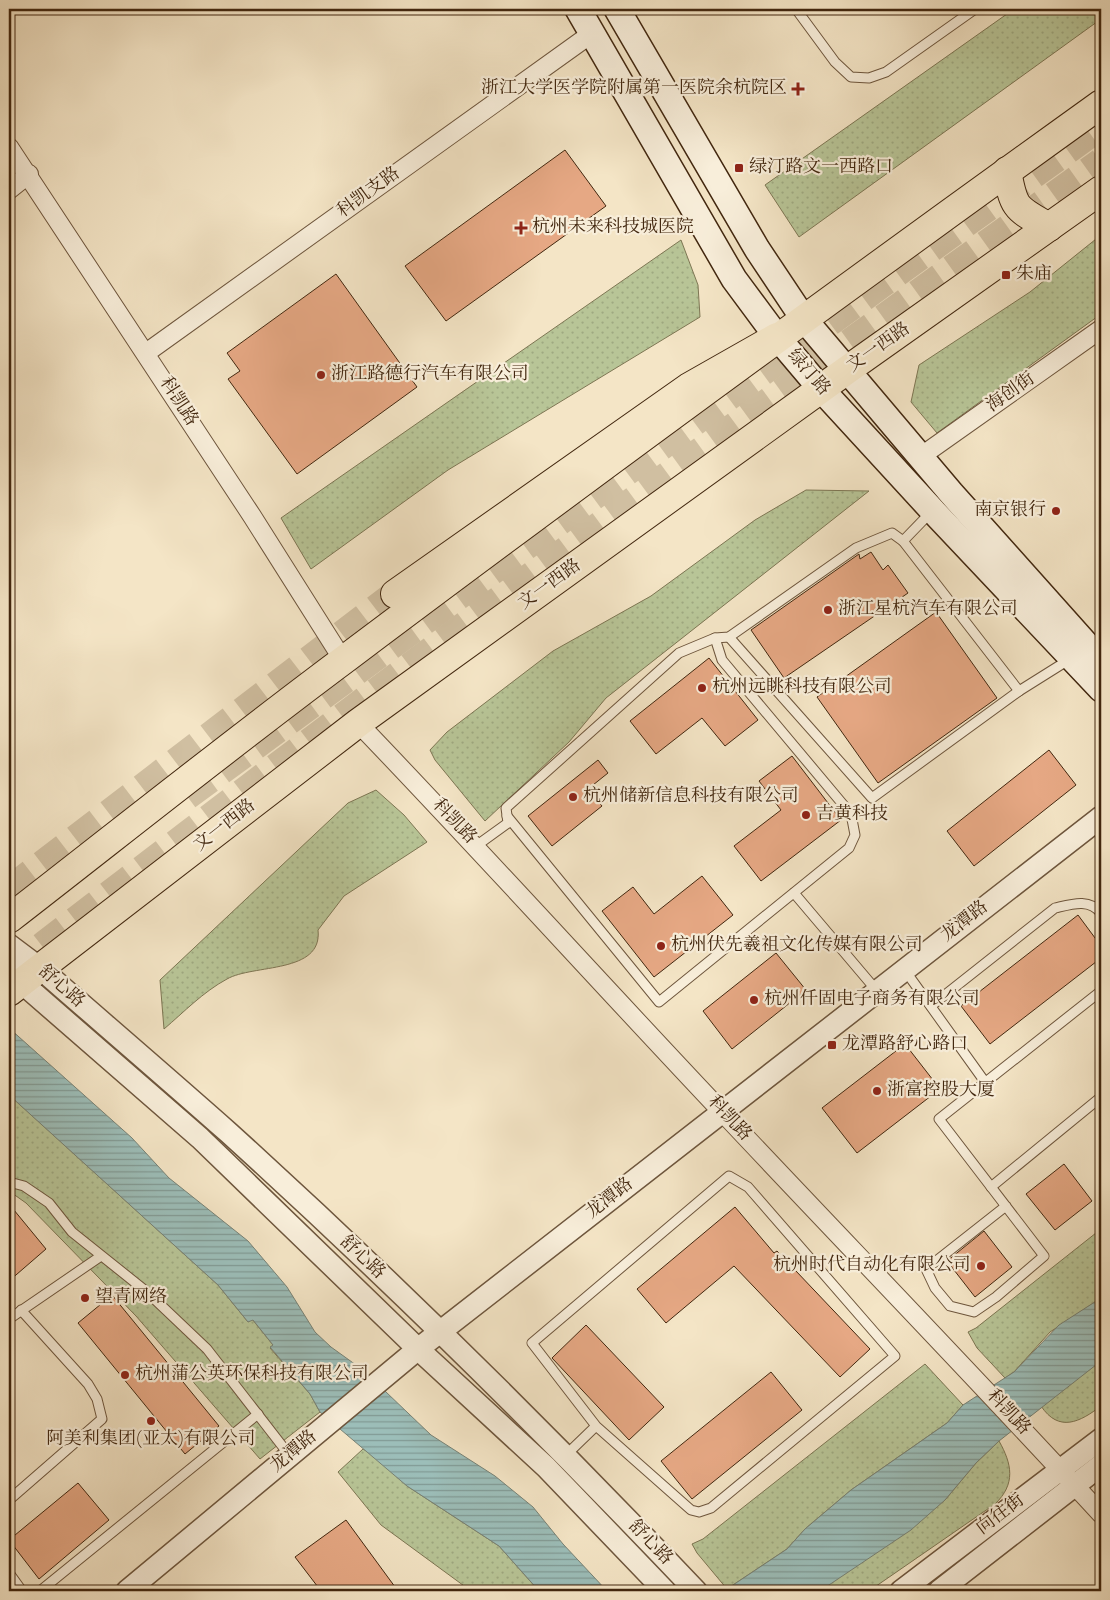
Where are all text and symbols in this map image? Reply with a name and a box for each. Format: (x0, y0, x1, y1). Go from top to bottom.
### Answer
place label: 浙江大学医学院附属第一医院余杭院区 (481, 76, 787, 102)
marker: 浙江大学医学院附属第一医院余杭院区 (791, 82, 805, 96)
place label: 绿汀路文一西路口 (749, 155, 893, 181)
street label: 科凯支路 (332, 161, 406, 225)
marker: 绿汀路文一西路口 (733, 162, 745, 174)
place label: 杭州未来科技城医院 (532, 215, 694, 241)
marker: 杭州未来科技城医院 (514, 221, 528, 235)
place label: 朱庙 (1016, 262, 1052, 288)
marker: 朱庙 (1000, 269, 1012, 281)
street label: 文一西路 (842, 317, 916, 379)
street label: 绿汀路 (780, 344, 836, 402)
place label: 浙江路德行汽车有限公司 (331, 362, 529, 388)
street label: 海创街 (981, 367, 1041, 419)
marker: 浙江路德行汽车有限公司 (315, 369, 327, 381)
street label: 科凯路 (152, 372, 204, 432)
place label: 南京银行 (974, 498, 1046, 524)
marker: 南京银行 (1050, 505, 1062, 517)
street label: 文一西路 (513, 553, 587, 617)
place label: 浙江星杭汽车有限公司 (838, 597, 1018, 623)
marker: 浙江星杭汽车有限公司 (822, 604, 834, 616)
place label: 杭州远眺科技有限公司 (712, 675, 892, 701)
marker: 杭州远眺科技有限公司 (696, 682, 708, 694)
place label: 杭州储新信息科技有限公司 (583, 784, 799, 810)
marker: 杭州储新信息科技有限公司 (567, 791, 579, 803)
street label: 文一西路 (189, 794, 261, 858)
street label: 科凯路 (426, 794, 482, 850)
place label: 吉黄科技 (816, 802, 888, 828)
marker: 吉黄科技 (800, 809, 812, 821)
street label: 龙潭路 (936, 895, 994, 949)
place label: 杭州伏先羲祖文化传媒有限公司 (671, 933, 923, 959)
marker: 杭州伏先羲祖文化传媒有限公司 (655, 940, 667, 952)
street label: 舒心路 (32, 959, 90, 1015)
place label: 杭州仟固电子商务有限公司 (764, 987, 980, 1013)
marker: 杭州仟固电子商务有限公司 (748, 994, 760, 1006)
place label: 龙潭路舒心路口 (842, 1032, 968, 1058)
marker: 龙潭路舒心路口 (826, 1039, 838, 1051)
place label: 浙富控股大厦 (887, 1078, 995, 1104)
marker: 浙富控股大厦 (871, 1085, 883, 1097)
street label: 科凯路 (701, 1090, 757, 1148)
street label: 龙潭路 (581, 1172, 639, 1226)
street label: 舒心路 (333, 1230, 391, 1286)
place label: 杭州时代自动化有限公司 (773, 1253, 971, 1279)
marker: 杭州时代自动化有限公司 (975, 1260, 987, 1272)
place label: 望青网络 (95, 1285, 167, 1311)
marker: 望青网络 (79, 1292, 91, 1304)
place label: 杭州蒲公英环保科技有限公司 (135, 1362, 369, 1388)
marker: 杭州蒲公英环保科技有限公司 (119, 1369, 131, 1381)
street label: 科凯路 (980, 1384, 1036, 1442)
marker: 阿美利集团(亚太)有限公司 (145, 1415, 157, 1427)
street label: 龙潭路 (265, 1425, 323, 1479)
place label: 阿美利集团(亚太)有限公司 (46, 1427, 256, 1453)
street label: 向往街 (972, 1488, 1030, 1542)
street label: 舒心路 (622, 1515, 678, 1571)

